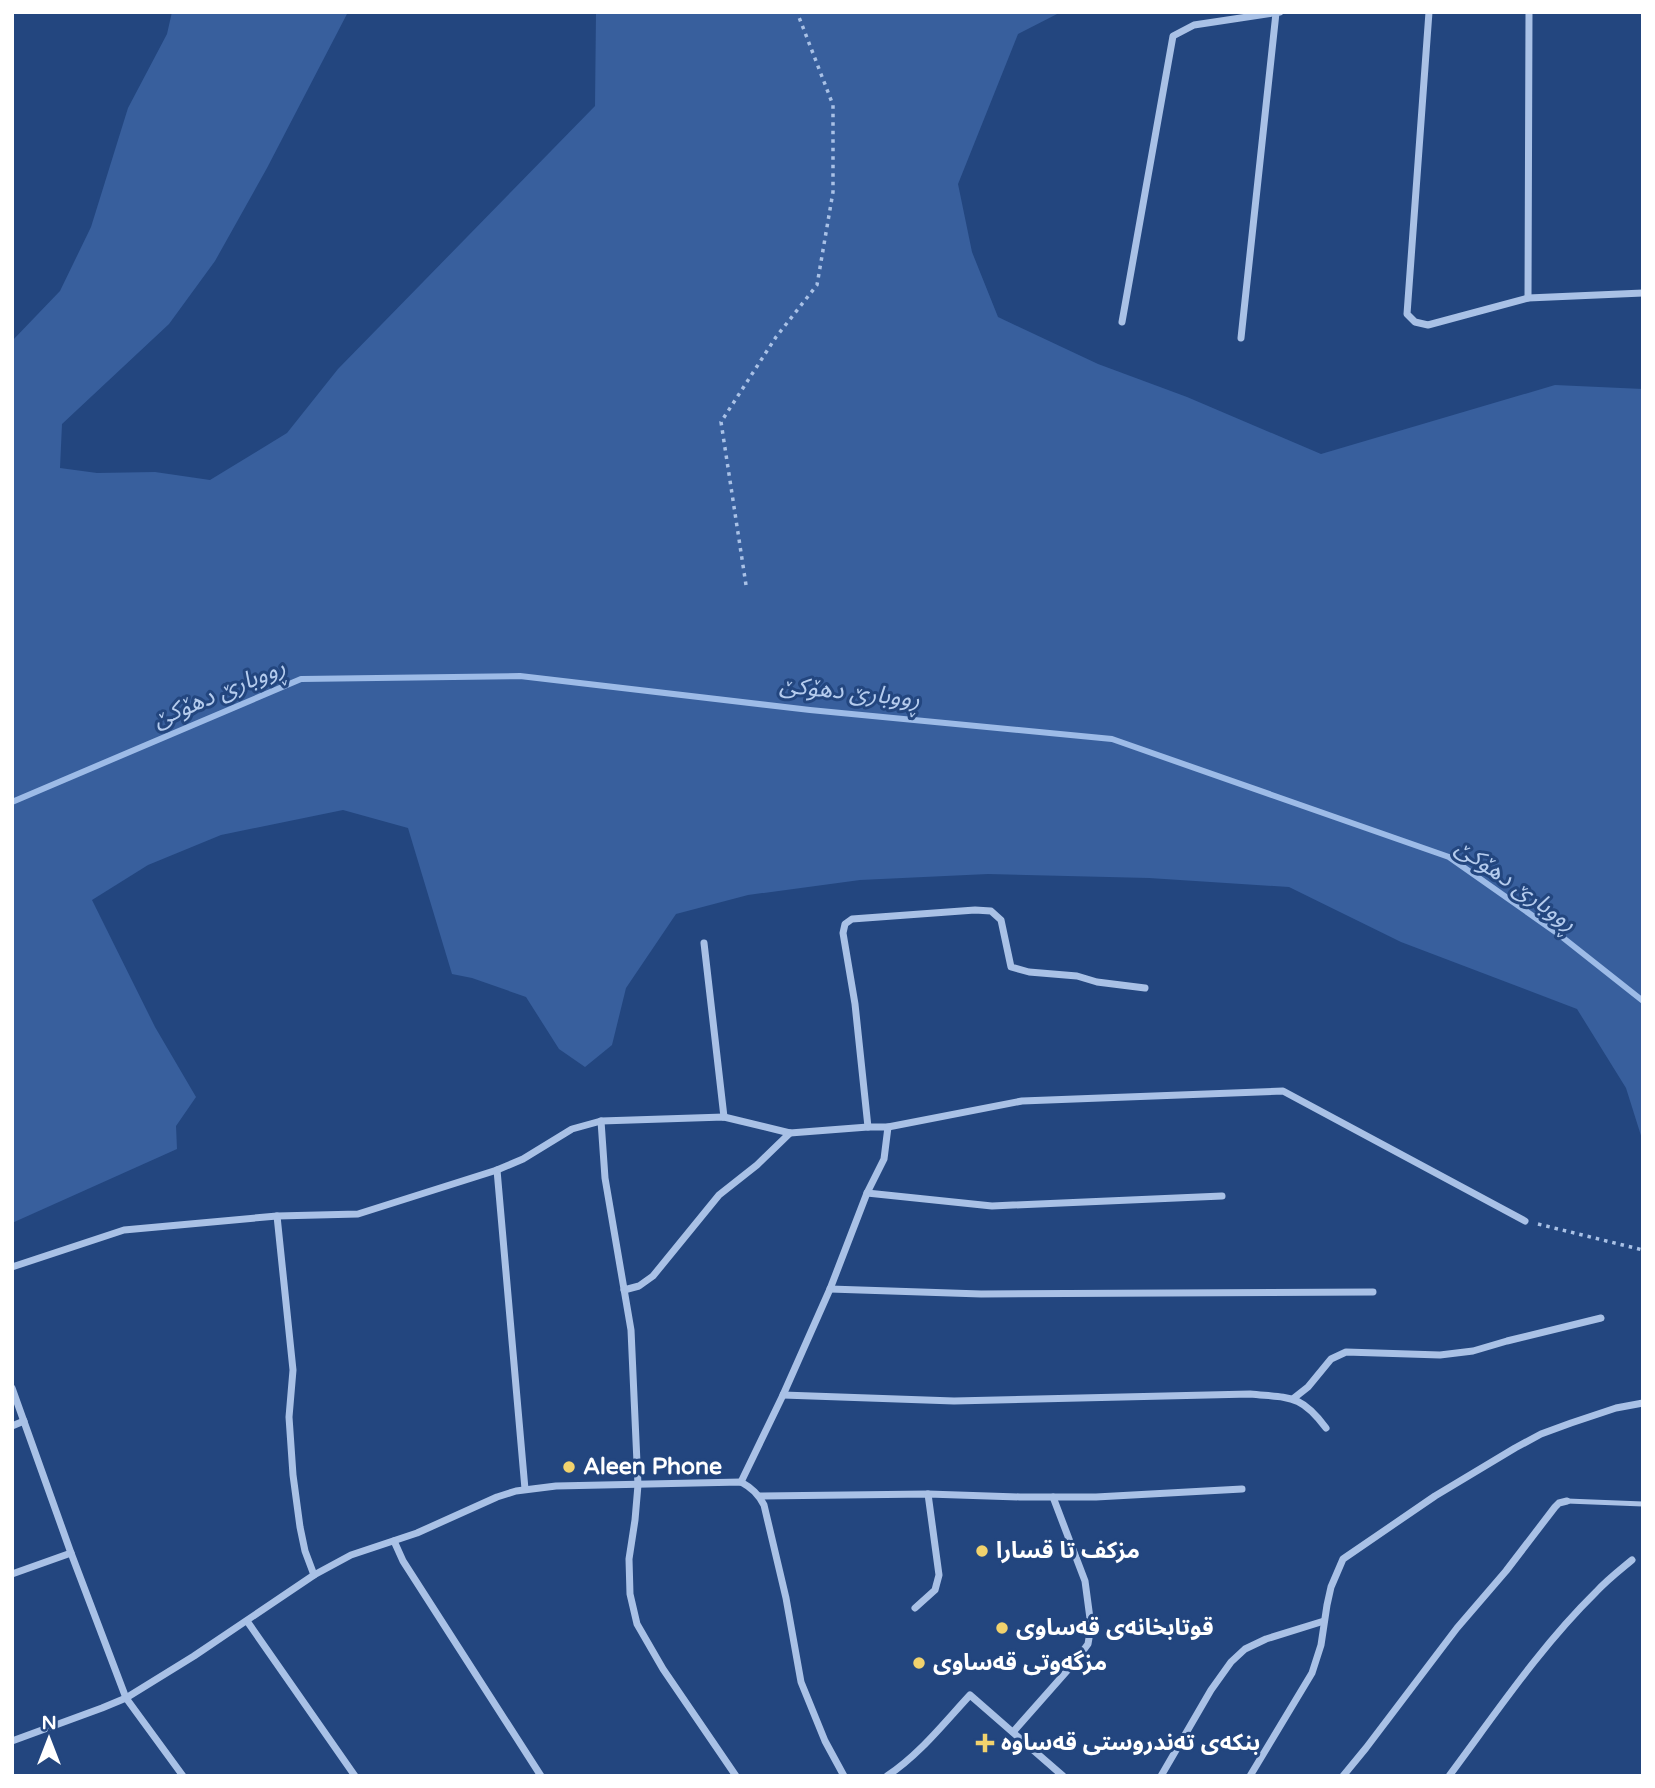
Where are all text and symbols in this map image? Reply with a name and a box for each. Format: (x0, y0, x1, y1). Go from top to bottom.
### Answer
water label: ڕووبارێ دهۆكێ (148, 652, 292, 739)
water label: ڕووبارێ دهۆكێ (778, 670, 922, 719)
water label: ڕووبارێ دهۆكێ (1447, 833, 1582, 942)
place label: Aleen Phone (583, 1453, 722, 1481)
marker: Aleen Phone (561, 1459, 577, 1475)
place label: مزكف تا قسارا (996, 1537, 1140, 1565)
marker: مزكف تا قسارا (974, 1543, 990, 1559)
place label: قوتابخانەی قەساوی (1016, 1614, 1214, 1642)
marker: قوتابخانەی قەساوی (994, 1620, 1010, 1636)
place label: مزگەوتی قەساوی (933, 1649, 1107, 1677)
marker: مزگەوتی قەساوی (911, 1655, 927, 1671)
north arrow (14, 1704, 84, 1774)
text: N (41, 1712, 57, 1734)
place label: بنکەی تەندروستی قەساوە (1001, 1729, 1260, 1757)
marker: بنکەی تەندروستی قەساوە (975, 1733, 995, 1753)

